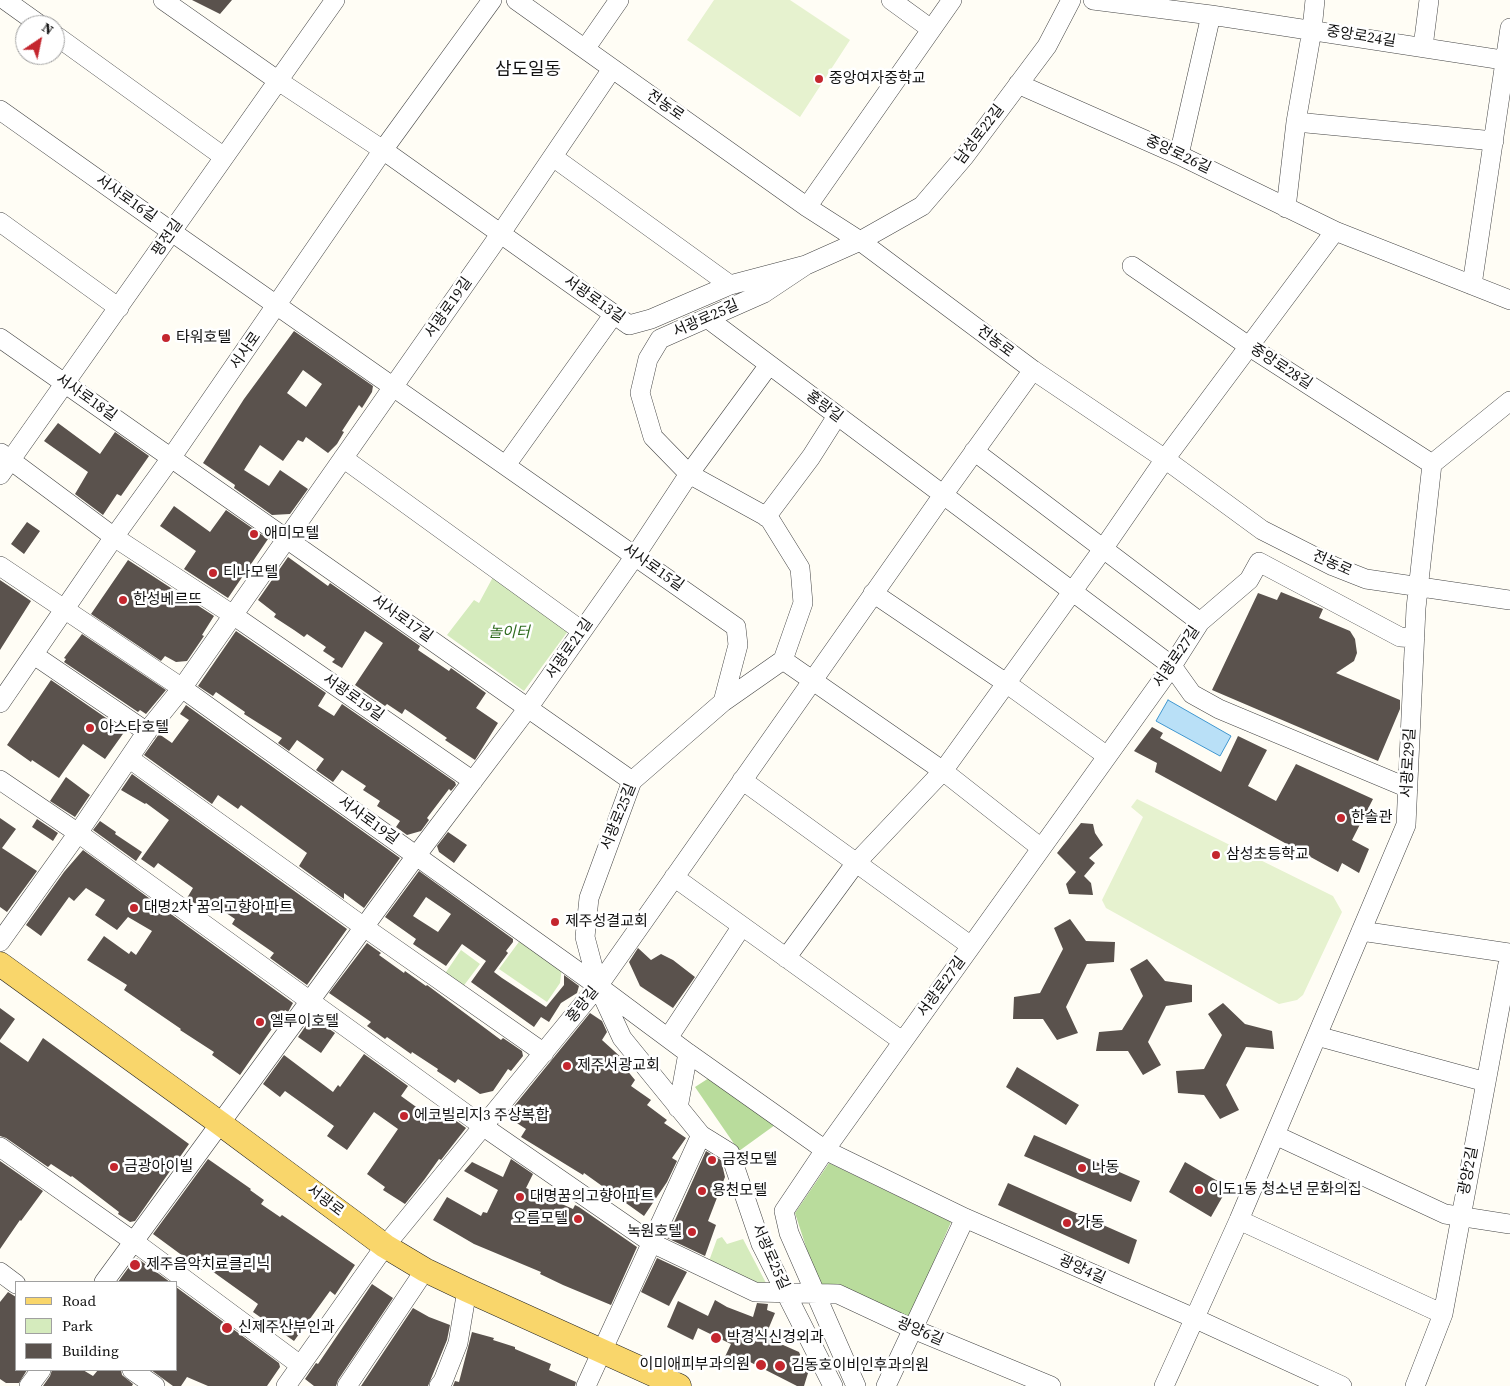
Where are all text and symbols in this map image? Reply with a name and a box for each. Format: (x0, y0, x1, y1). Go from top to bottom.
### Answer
north arrow (15, 15, 65, 65)
text: N (38, 17, 58, 40)
street label: 중앙로24길 (1325, 23, 1397, 51)
district label: 삼도일동 (495, 59, 561, 81)
place label: 중앙여자중학교 (829, 70, 926, 88)
marker: 중앙여자중학교 (813, 73, 825, 85)
street label: 전농로 (643, 87, 687, 125)
street label: 남성로22길 (952, 102, 1008, 168)
street label: 중앙로26길 (1142, 132, 1214, 178)
street label: 서사로16길 (92, 171, 160, 227)
street label: 평전길 (149, 216, 187, 260)
street label: 서광로13길 (560, 272, 628, 328)
street label: 서광로19길 (421, 274, 477, 342)
street label: 서광로25길 (670, 297, 742, 341)
street label: 전농로 (973, 322, 1017, 362)
place label: 타워호텔 (176, 329, 231, 347)
street label: 서사로 (227, 329, 265, 373)
marker: 타워호텔 (160, 332, 172, 344)
street label: 중앙로28길 (1247, 340, 1315, 394)
street label: 서사로18길 (52, 370, 120, 426)
street label: 홍랑길 (802, 387, 846, 427)
place label: 애미모텔 (264, 525, 319, 543)
marker: 애미모텔 (248, 528, 260, 540)
street label: 서사로15길 (619, 540, 687, 596)
street label: 전농로 (1309, 547, 1355, 581)
place label: 티나모텔 (223, 564, 278, 582)
marker: 티나모텔 (207, 567, 219, 579)
place label: 한성베르뜨 (133, 591, 202, 609)
street label: 서사로17길 (368, 591, 436, 647)
marker: 한성베르뜨 (117, 594, 129, 606)
street label: 서광로21길 (542, 615, 598, 683)
street label: 서광로27길 (1150, 623, 1204, 691)
park label: 놀이터 (488, 624, 530, 642)
street label: 서광로19길 (319, 670, 387, 726)
place label: 아스타호텔 (100, 719, 169, 737)
marker: 아스타호텔 (84, 722, 96, 734)
street label: 서광로29길 (1398, 727, 1420, 799)
street label: 서광로25길 (598, 781, 640, 853)
street label: 서사로19길 (334, 793, 402, 849)
place label: 한솔관 (1351, 809, 1392, 827)
marker: 한솔관 (1335, 812, 1347, 824)
place label: 삼성초등학교 (1226, 846, 1309, 864)
marker: 삼성초등학교 (1210, 849, 1222, 861)
place label: 대명2차 꿈의고향아파트 (144, 899, 293, 917)
marker: 대명2차 꿈의고향아파트 (128, 902, 140, 914)
place label: 제주성결교회 (565, 913, 648, 931)
marker: 제주성결교회 (549, 916, 561, 928)
street label: 서광로27길 (914, 953, 970, 1021)
street label: 홍랑길 (563, 983, 603, 1027)
place label: 엘루이호텔 (270, 1013, 339, 1031)
marker: 엘루이호텔 (254, 1016, 266, 1028)
place label: 제주서광교회 (577, 1057, 660, 1075)
marker: 제주서광교회 (561, 1060, 573, 1072)
place label: 에코빌리지3 주상복합 (414, 1107, 549, 1125)
marker: 에코빌리지3 주상복합 (398, 1110, 410, 1122)
street label: 광양2길 (1456, 1145, 1482, 1197)
place label: 금정모텔 (722, 1151, 777, 1169)
marker: 금정모텔 (706, 1154, 718, 1166)
place label: 금광아이빌 (124, 1158, 193, 1176)
place label: 나동 (1092, 1159, 1120, 1177)
marker: 금광아이빌 (108, 1161, 120, 1173)
marker: 나동 (1076, 1162, 1088, 1174)
street label: 서광로 (303, 1181, 347, 1221)
place label: 이도1동 청소년 문화의집 (1209, 1181, 1361, 1199)
place label: 용천모텔 (712, 1182, 767, 1200)
marker: 이도1동 청소년 문화의집 (1193, 1184, 1205, 1196)
marker: 용천모텔 (696, 1185, 708, 1197)
place label: 대명꿈의고향아파트 (530, 1188, 654, 1206)
marker: 대명꿈의고향아파트 (514, 1191, 526, 1203)
place label: 오름모텔 (513, 1210, 568, 1228)
marker: 오름모텔 (572, 1213, 584, 1225)
place label: 가동 (1077, 1214, 1105, 1232)
marker: 가동 (1061, 1217, 1073, 1229)
street label: 서광로25길 (748, 1221, 792, 1293)
place label: 녹원호텔 (627, 1223, 682, 1241)
marker: 녹원호텔 (686, 1226, 698, 1238)
street label: 광양4길 (1056, 1252, 1108, 1288)
place label: 제주음악치료클리닉 (146, 1256, 270, 1274)
marker: 제주음악치료클리닉 (128, 1258, 142, 1272)
legend (15, 1281, 178, 1371)
text: Road (62, 1290, 96, 1311)
street label: 광양6길 (894, 1314, 946, 1350)
text: Park (62, 1315, 93, 1336)
place label: 신제주산부인과 (238, 1319, 335, 1337)
marker: 신제주산부인과 (220, 1321, 234, 1335)
place label: 박경식신경외과 (727, 1329, 824, 1347)
marker: 박경식신경외과 (709, 1331, 723, 1345)
text: Building (62, 1340, 119, 1361)
place label: 이미애피부과의원 (640, 1356, 750, 1374)
place label: 김동호이비인후과의원 (791, 1357, 929, 1375)
marker: 이미애피부과의원 (754, 1358, 768, 1372)
marker: 김동호이비인후과의원 (773, 1359, 787, 1373)

